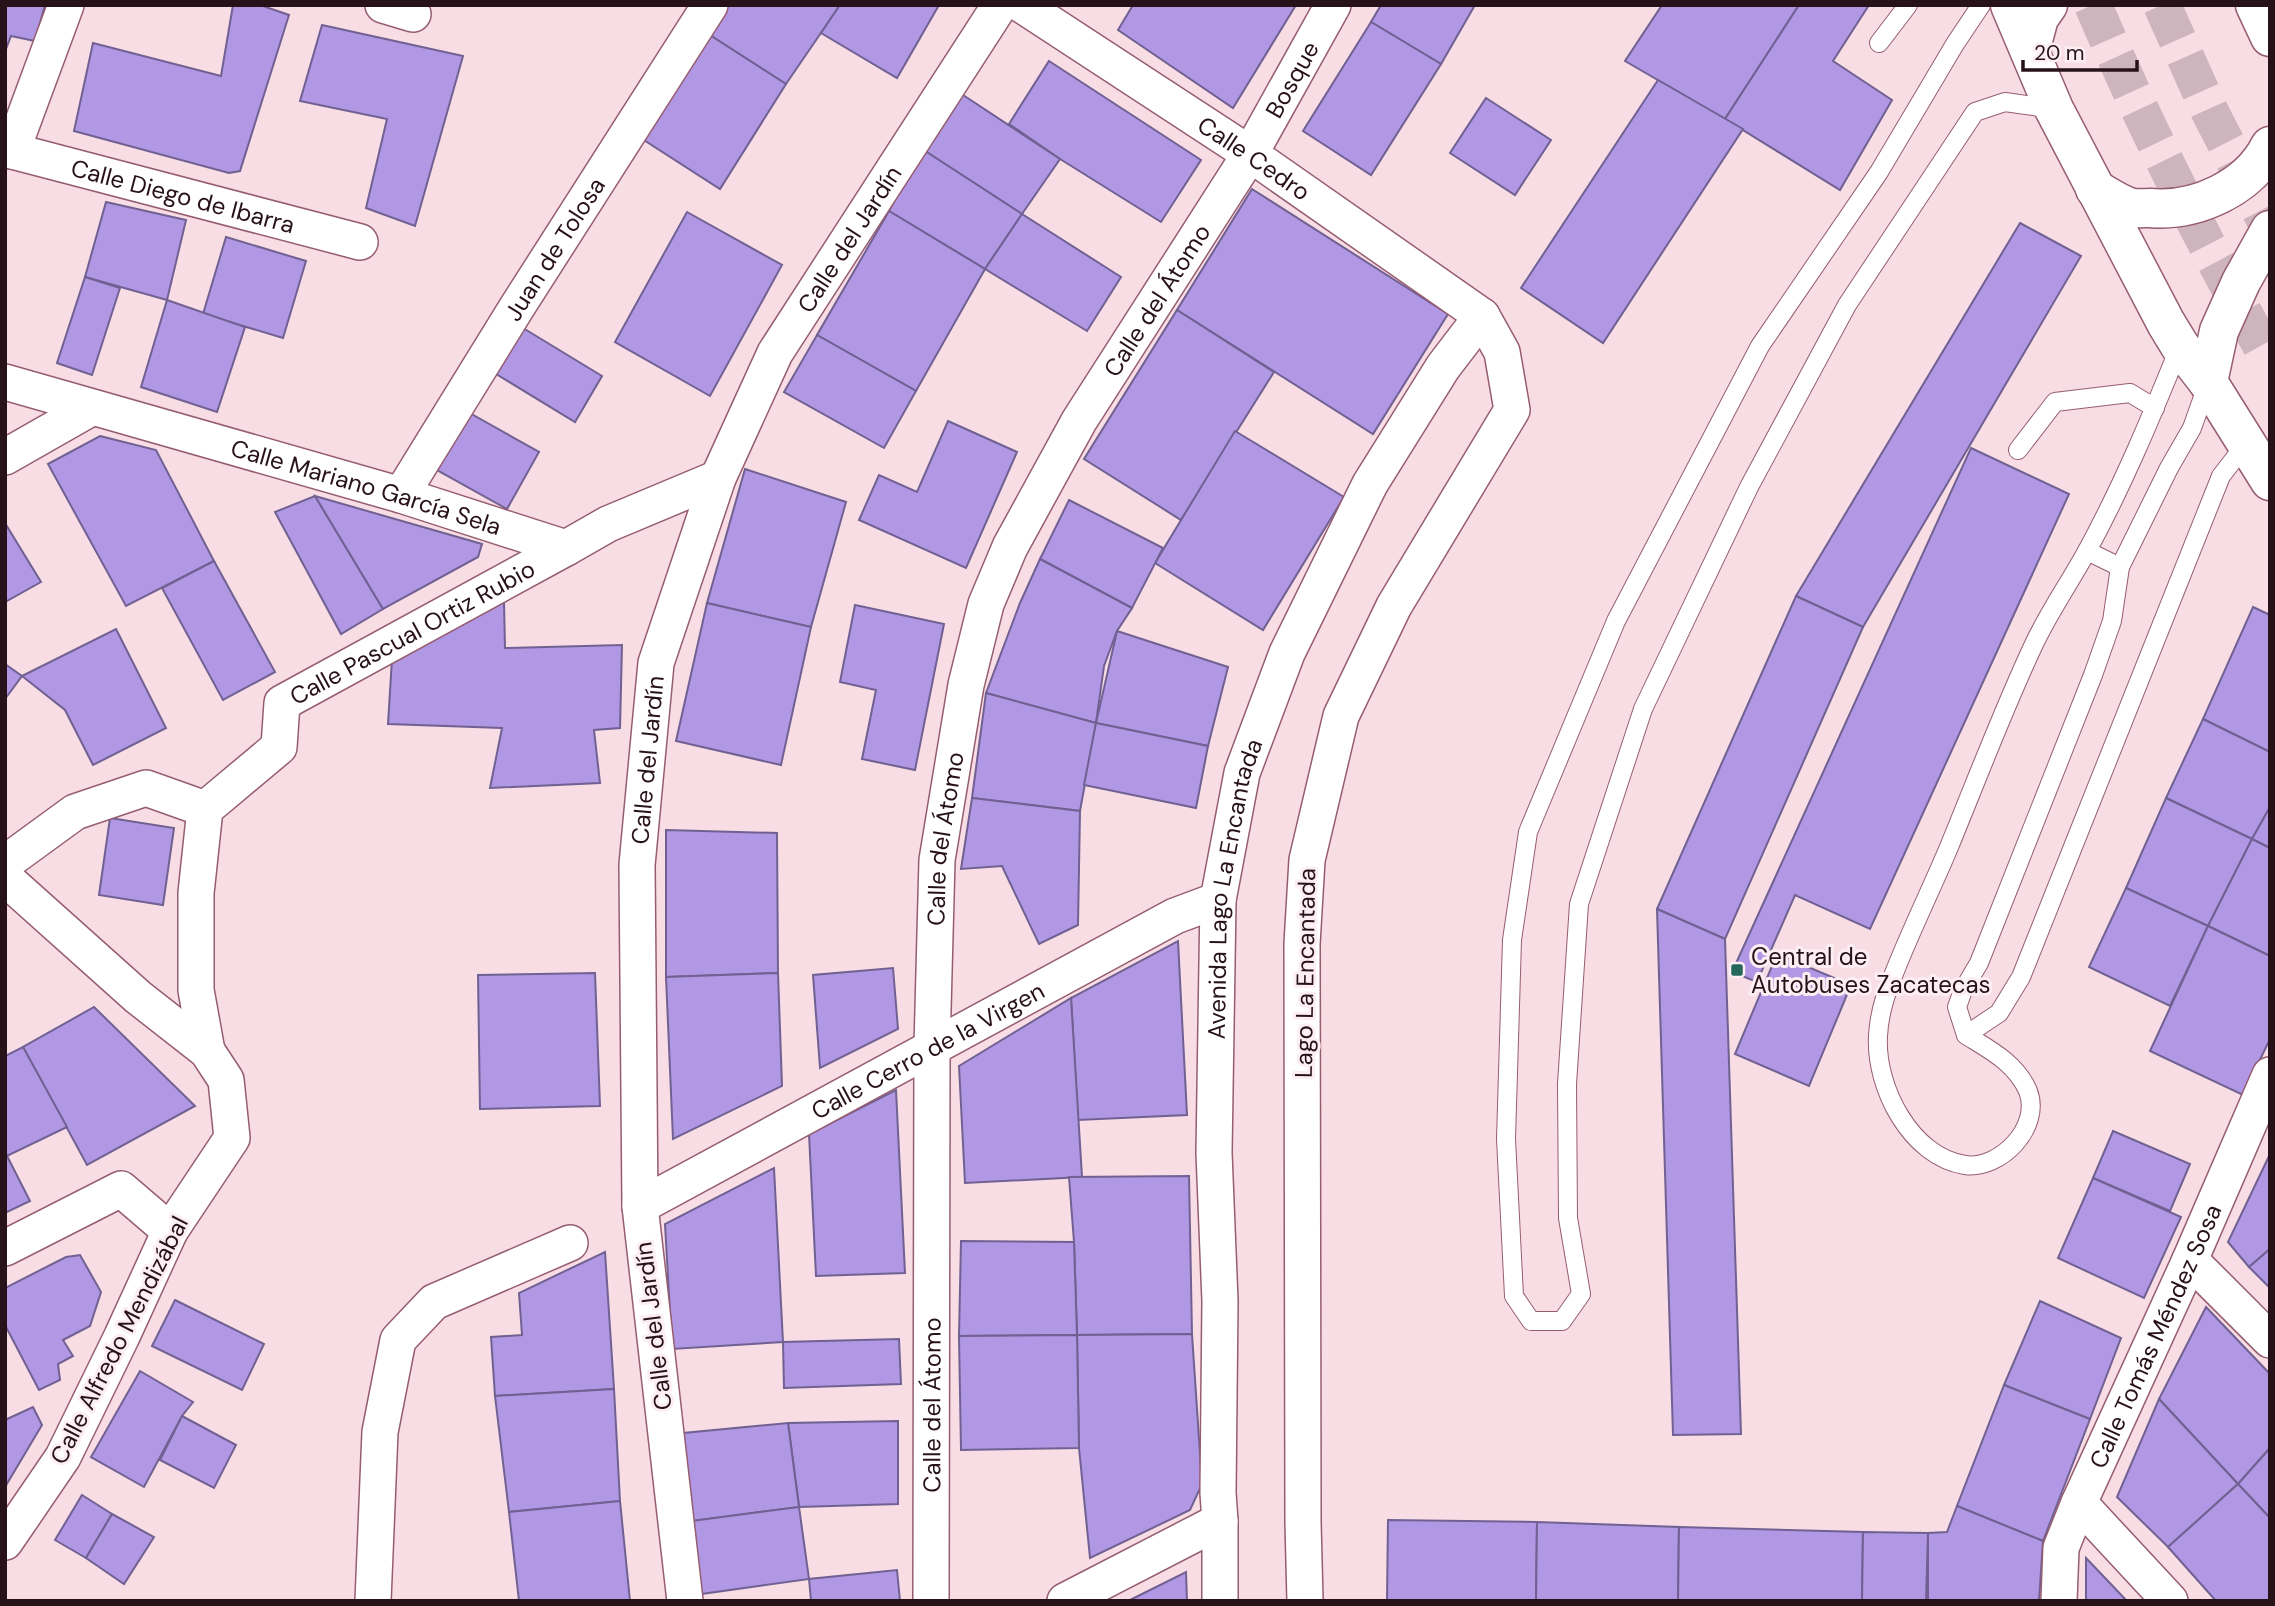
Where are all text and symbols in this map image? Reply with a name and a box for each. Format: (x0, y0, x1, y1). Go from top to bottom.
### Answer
scale bar (2023, 28, 2137, 72)
street label: Bosque (1258, 35, 1325, 123)
text: 20 m (2034, 39, 2085, 67)
street label: Calle Cedro (1192, 109, 1317, 207)
street label: Calle Diego de Ibarra (68, 151, 298, 240)
street label: Calle del Jardín (790, 159, 908, 318)
street label: Juan de Tolosa (497, 171, 612, 326)
street label: Calle del Átomo (1096, 218, 1217, 382)
street label: Calle Mariano García Sela (227, 432, 505, 542)
street label: Calle Pascual Ortiz Rubio (284, 553, 540, 711)
street label: Calle del Jardín (624, 674, 670, 846)
street label: Avenida Lago La Encantada (1200, 734, 1269, 1040)
street label: Calle del Átomo (920, 749, 970, 926)
street label: Lago La Encantada (1288, 868, 1322, 1078)
place label: Central de Autobuses Zacatecas (1751, 941, 1991, 1000)
marker: Central de Autobuses Zacatecas (1729, 962, 1745, 978)
street label: Calle Cerro de la Virgen (806, 974, 1049, 1126)
street label: Calle Tomás Méndez Sosa (2082, 1199, 2228, 1473)
street label: Calle Alfredo Mendizábal (43, 1211, 195, 1469)
street label: Calle del Jardín (627, 1240, 679, 1412)
street label: Calle del Átomo (916, 1317, 947, 1493)

